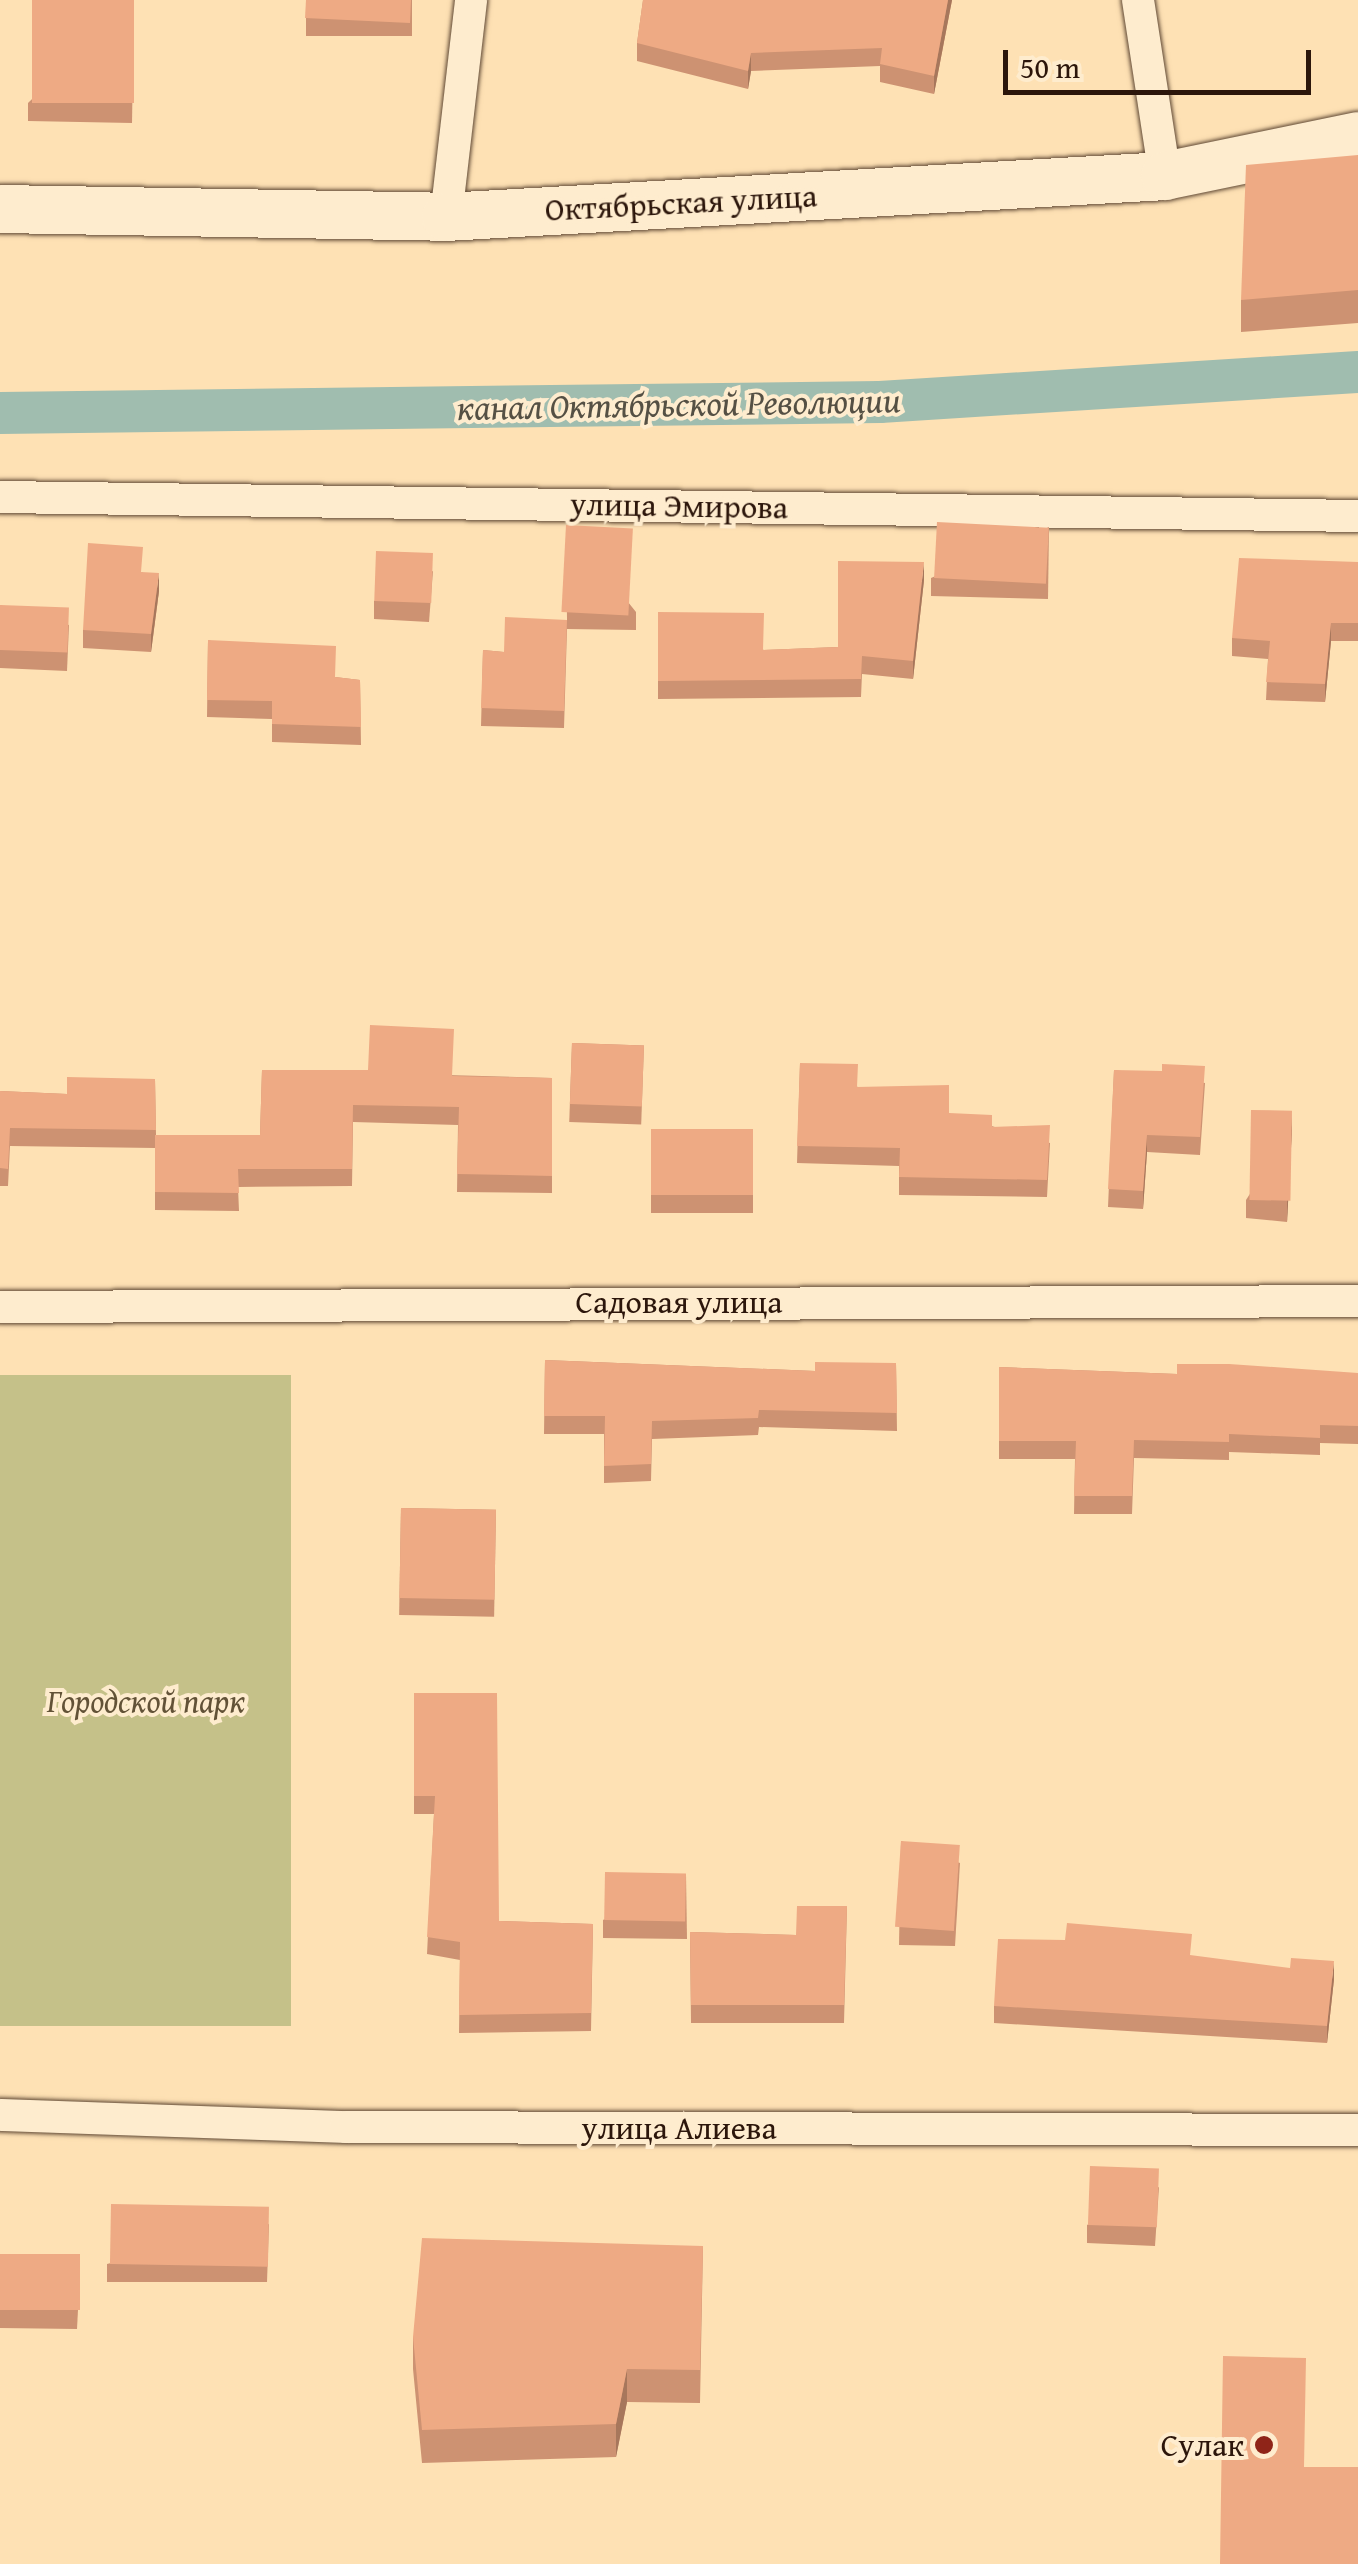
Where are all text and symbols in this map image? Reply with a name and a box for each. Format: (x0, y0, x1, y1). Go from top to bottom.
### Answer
scale bar (1008, 30, 1316, 92)
text: 50 m (1020, 45, 1080, 89)
street label: Октябрьская улица (544, 177, 818, 229)
water label: канал Октябрьской Революции (457, 379, 901, 429)
street label: улица Эмирова (570, 485, 788, 527)
street label: Садовая улица (576, 1283, 782, 1321)
park label: Городской парк (47, 1682, 245, 1720)
street label: улица Алиева (581, 2109, 777, 2147)
place label: Сулак (1161, 2426, 1244, 2464)
marker: Сулак (1253, 2434, 1275, 2456)

